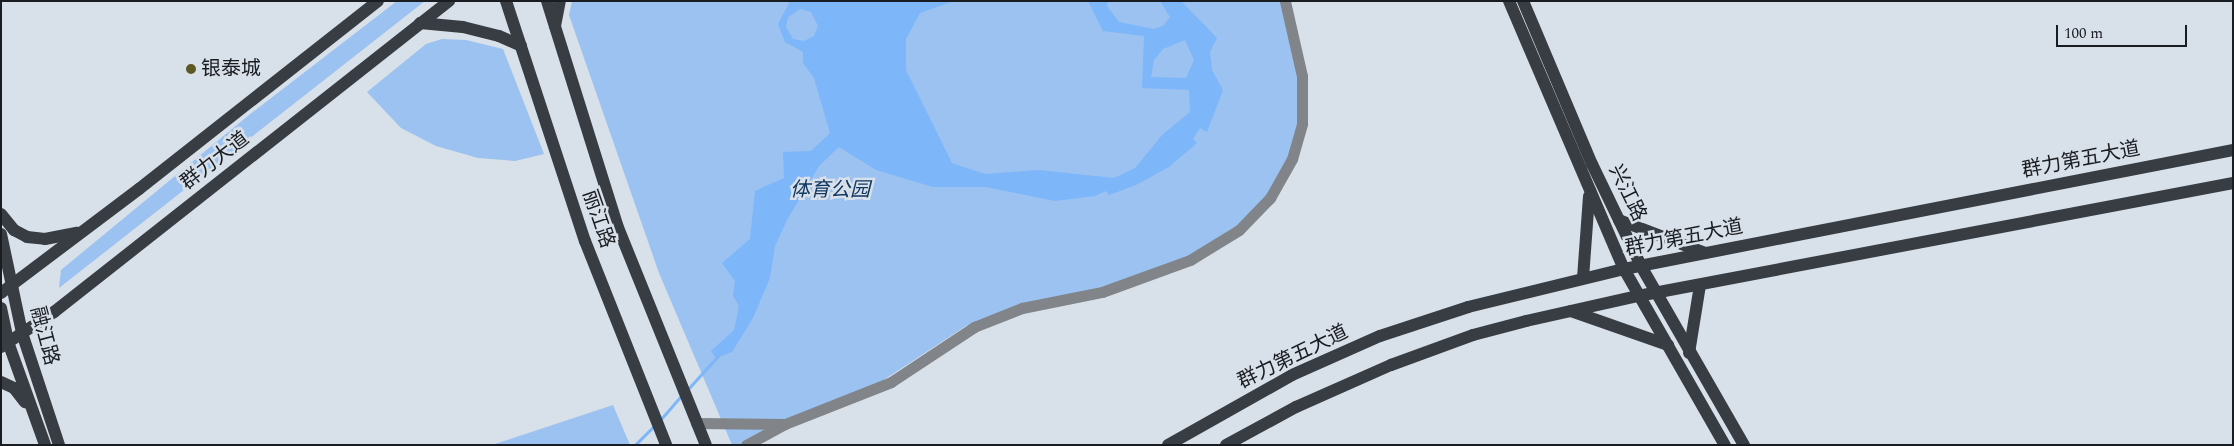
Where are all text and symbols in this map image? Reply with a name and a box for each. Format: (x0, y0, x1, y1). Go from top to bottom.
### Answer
scale bar (2059, 15, 2190, 47)
text: 100 m (2064, 22, 2103, 45)
place label: 银泰城 (201, 57, 261, 81)
marker: 银泰城 (185, 63, 197, 75)
street label: 群力大道 (176, 127, 254, 195)
street label: 群力第五大道 (2020, 137, 2142, 183)
street label: 兴江路 (1603, 161, 1651, 225)
park label: 体育公园 (790, 178, 870, 202)
street label: 丽江路 (577, 187, 619, 251)
street label: 群力第五大道 (1623, 215, 1745, 261)
street label: 融江路 (25, 304, 63, 368)
street label: 群力第五大道 (1234, 320, 1352, 394)

